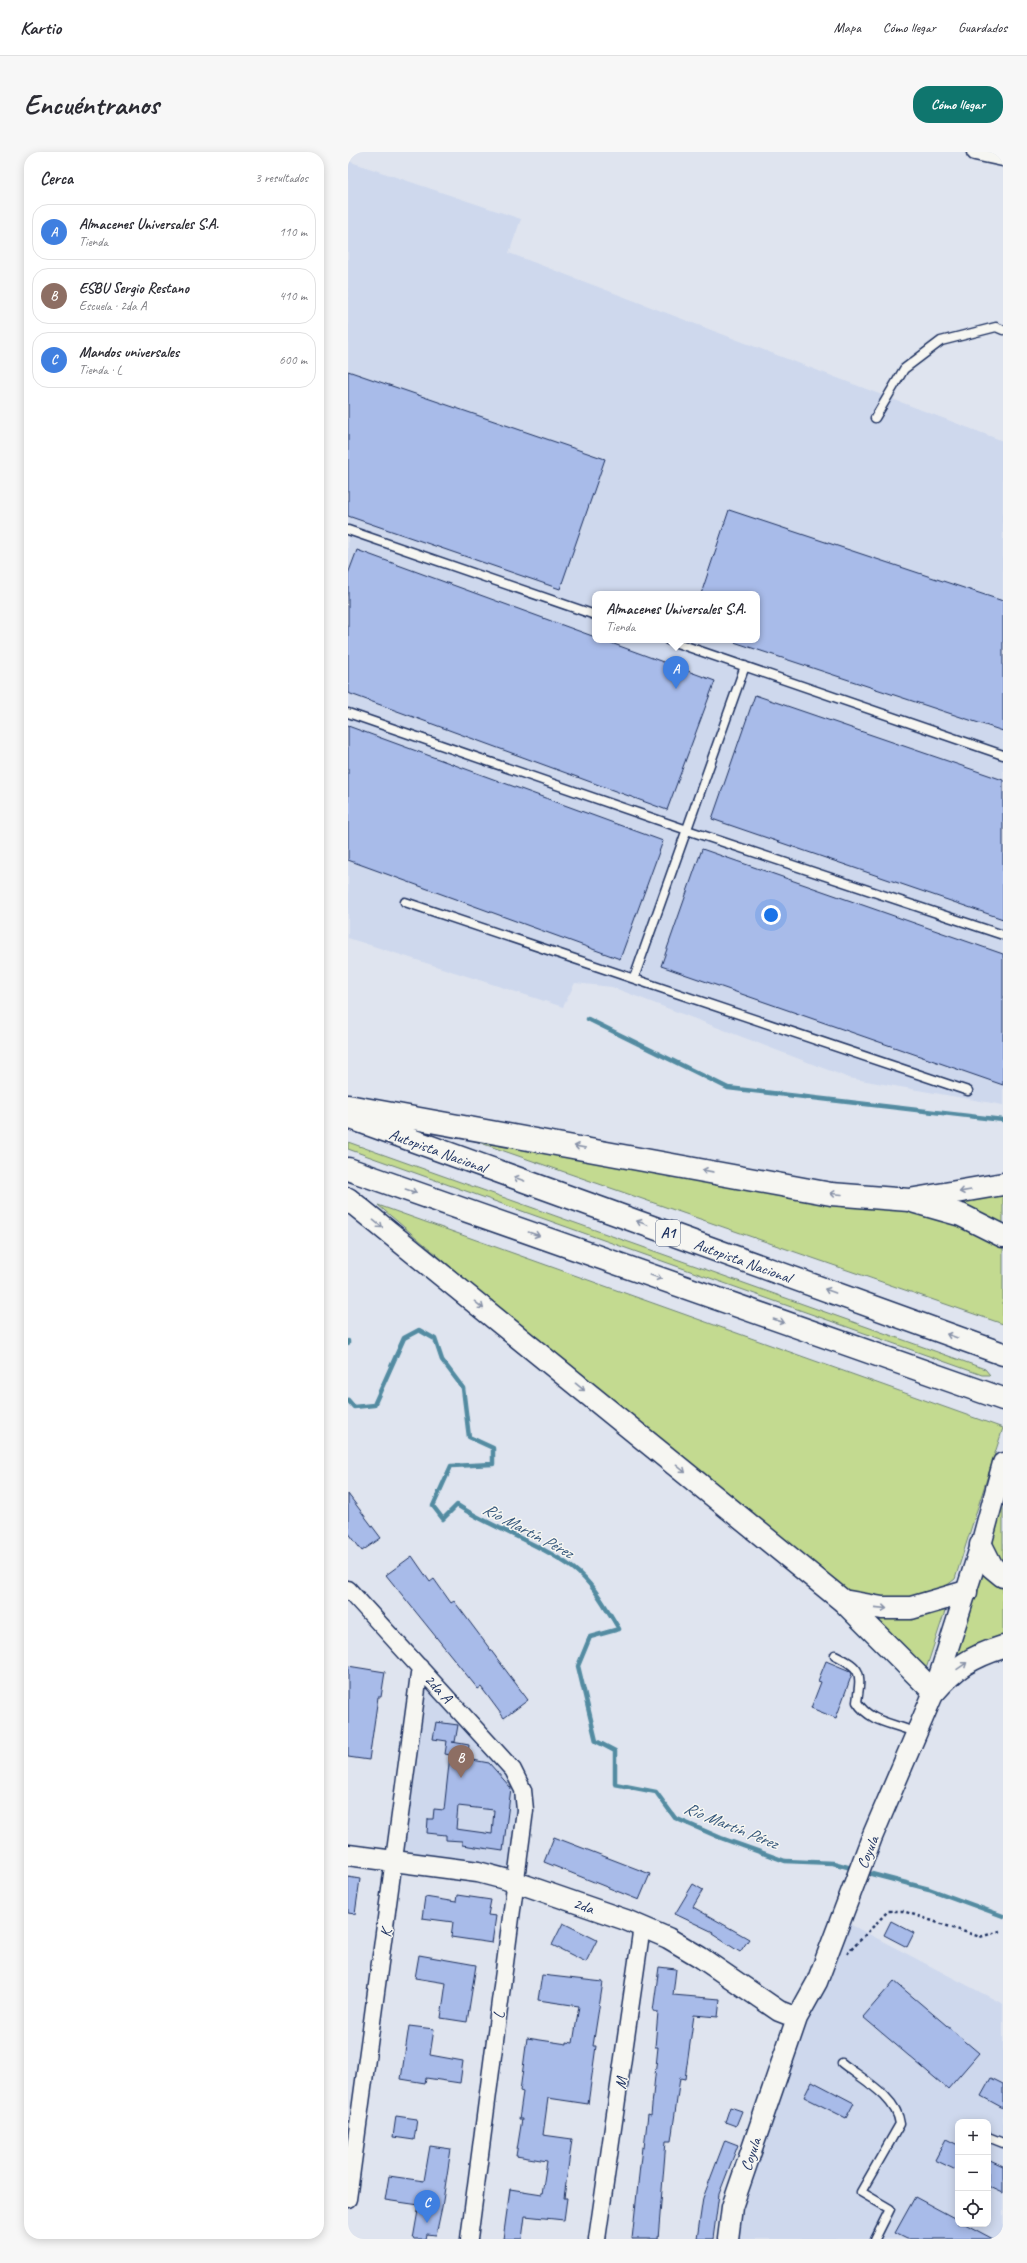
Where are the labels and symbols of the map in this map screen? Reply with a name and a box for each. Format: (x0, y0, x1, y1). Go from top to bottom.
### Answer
pin: A (663, 656, 689, 689)
your location (761, 905, 781, 925)
street label: Autopista Nacional (386, 1124, 492, 1179)
one-way arrow (574, 1143, 587, 1151)
one-way arrow (702, 1167, 715, 1175)
one-way arrow (514, 1175, 526, 1183)
one-way arrow (958, 1187, 971, 1195)
one-way arrow (405, 1188, 418, 1195)
one-way arrow (830, 1191, 843, 1198)
one-way arrow (373, 1219, 384, 1228)
one-way arrow (636, 1219, 648, 1227)
road number: A1 (656, 1220, 680, 1246)
one-way arrow (527, 1231, 539, 1239)
street label: Autopista Nacional (691, 1234, 797, 1289)
one-way arrow (650, 1274, 662, 1282)
one-way arrow (824, 1287, 836, 1295)
one-way arrow (474, 1301, 485, 1310)
one-way arrow (773, 1317, 785, 1325)
one-way arrow (946, 1331, 958, 1339)
one-way arrow (575, 1383, 586, 1392)
one-way arrow (676, 1465, 686, 1474)
water label: Río Martín Pérez (479, 1498, 579, 1564)
one-way arrow (874, 1604, 887, 1611)
one-way arrow (956, 1662, 967, 1670)
street label: 2da A (420, 1670, 457, 1708)
pin: B (448, 1745, 474, 1778)
water label: Río Martín Pérez (681, 1797, 783, 1855)
street label: Coyula (852, 1832, 884, 1872)
street label: 2da (571, 1893, 598, 1919)
street label: K (376, 1925, 397, 1938)
street label: L (489, 2009, 510, 2020)
street label: M (610, 2075, 632, 2090)
street label: Coyula (736, 2134, 766, 2174)
pin: C (414, 2190, 440, 2223)

